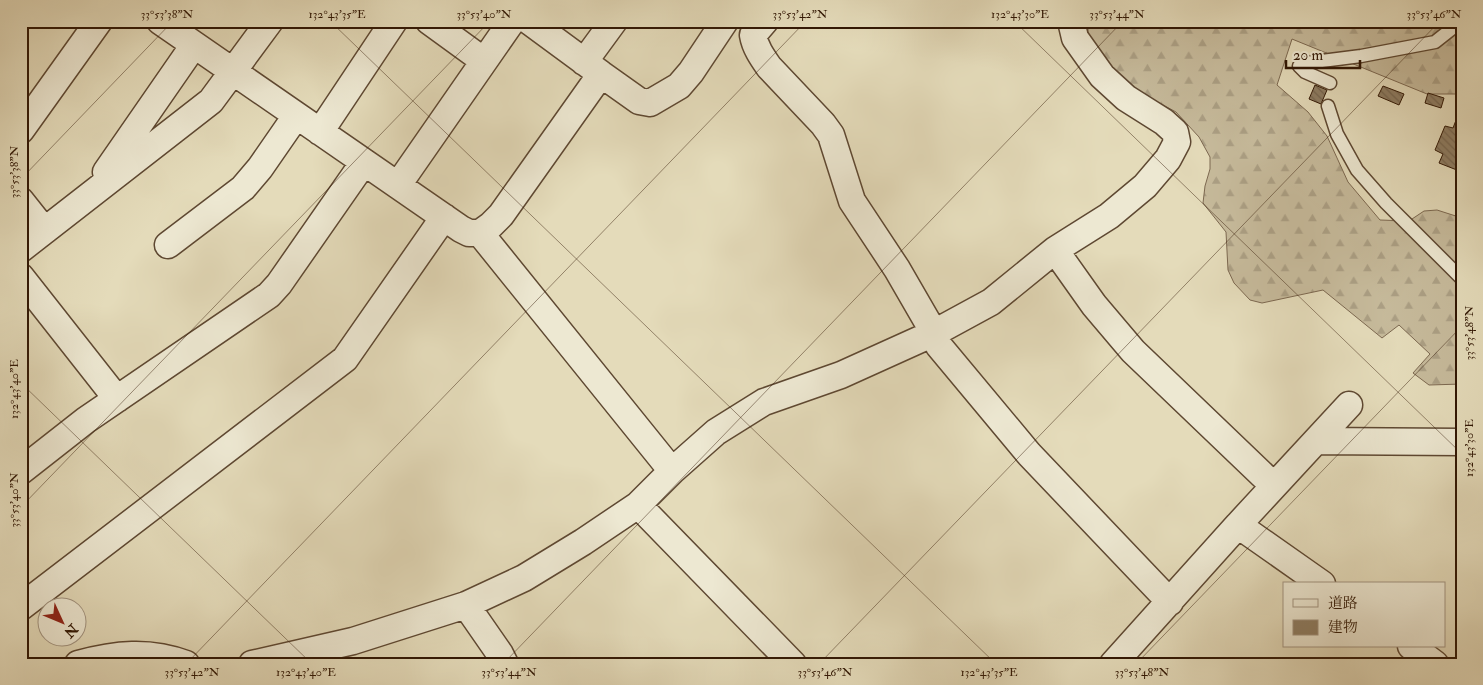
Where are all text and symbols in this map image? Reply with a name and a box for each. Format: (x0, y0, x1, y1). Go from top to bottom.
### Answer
text: 33°53'38"N (141, 7, 194, 22)
text: 132°43'35"E (308, 7, 366, 22)
text: 33°53'40"N (456, 7, 512, 22)
text: 33°53'42"N (773, 7, 828, 22)
text: 132°43'30"E (991, 7, 1049, 22)
text: 33°53'44"N (1089, 7, 1145, 22)
text: 33°53'46"N (1407, 7, 1462, 22)
scale bar (1286, 38, 1359, 70)
text: 20 m (1293, 46, 1323, 65)
text: 33°53'38"N (7, 145, 22, 198)
text: 33°53'48"N (1462, 306, 1477, 360)
text: 132°43'40"E (7, 359, 22, 419)
text: 132°43'30"E (1462, 419, 1477, 477)
text: 33°53'40"N (7, 472, 22, 528)
legend (1283, 582, 1446, 648)
text: 道路 (1328, 594, 1358, 613)
north arrow (38, 598, 88, 648)
text: 建物 (1328, 618, 1358, 637)
text: N (60, 620, 82, 641)
text: 33°53'42"N (165, 665, 220, 680)
text: 132°43'40"E (276, 665, 336, 680)
text: 33°53'44"N (481, 665, 537, 680)
text: 33°53'46"N (798, 665, 853, 680)
text: 132°43'35"E (960, 665, 1018, 680)
text: 33°53'48"N (1115, 665, 1169, 680)

